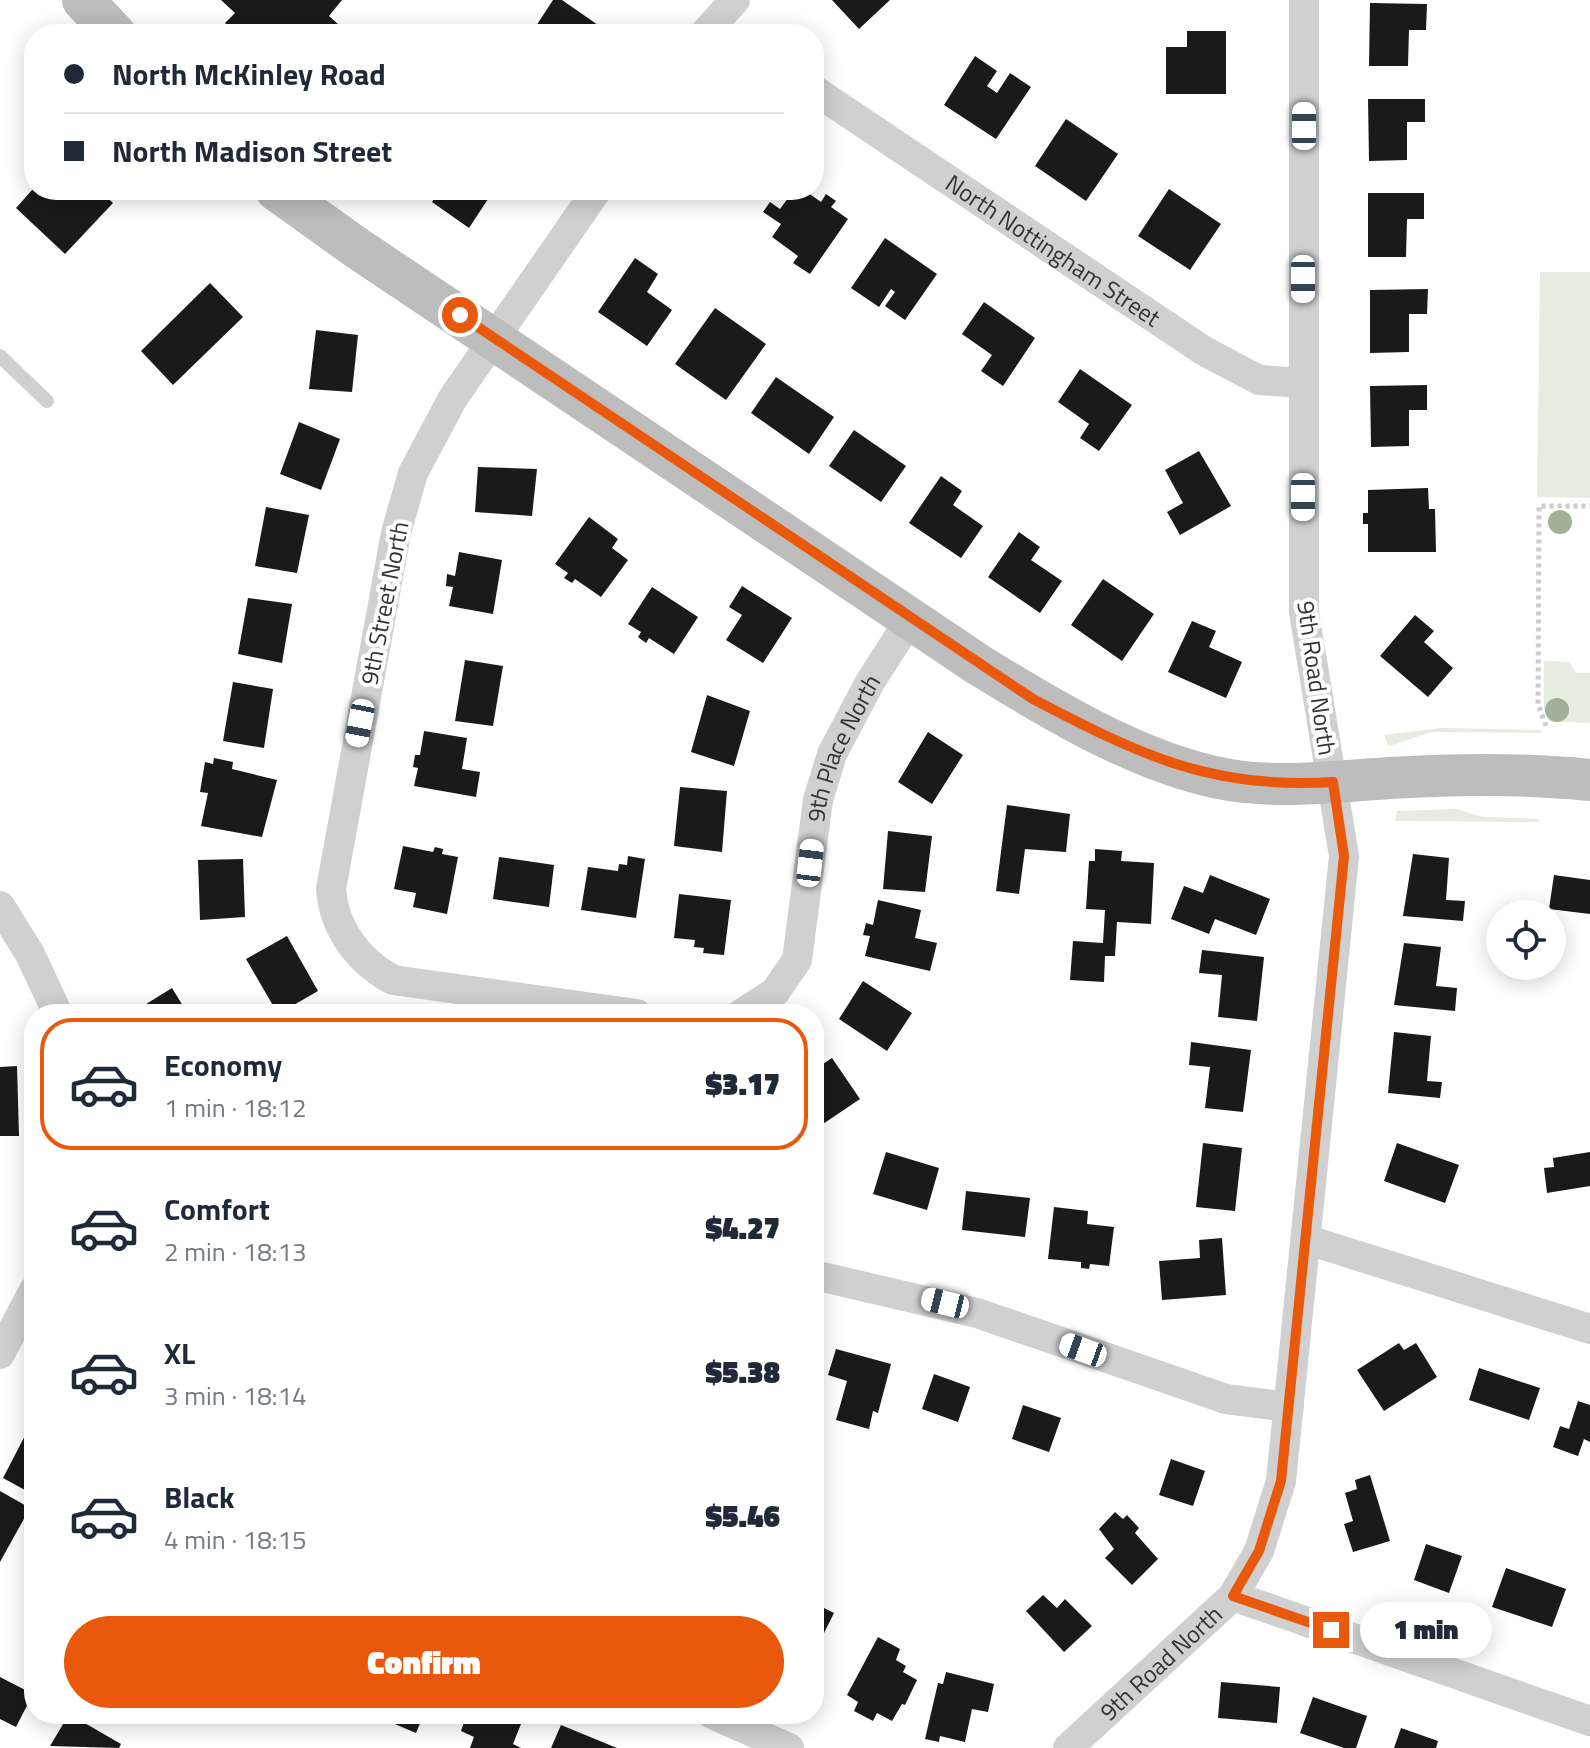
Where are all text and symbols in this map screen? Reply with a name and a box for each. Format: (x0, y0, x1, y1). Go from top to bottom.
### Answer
text: North McKinley Road (112, 51, 386, 97)
car (1292, 102, 1316, 150)
text: North Madison Street (112, 128, 392, 174)
street label: North Nottingham Street (939, 165, 1169, 336)
car (1291, 255, 1315, 303)
route start (442, 297, 478, 333)
car (1291, 473, 1315, 521)
street label: 9th Street North (351, 518, 417, 688)
street label: 9th Road North (1288, 598, 1346, 758)
street label: 9th Place North (797, 667, 889, 824)
car (344, 697, 376, 749)
car (795, 838, 825, 888)
map controls (1486, 900, 1566, 980)
button: locate (1486, 900, 1566, 980)
text: Economy (164, 1042, 282, 1088)
icon: car (68, 1048, 140, 1120)
text: $3.17 (706, 1061, 780, 1107)
text: 1 min · 18:12 (164, 1088, 307, 1127)
text: Comfort (164, 1186, 270, 1232)
icon: car (68, 1192, 140, 1264)
text: $4.27 (706, 1205, 780, 1251)
text: 2 min · 18:13 (164, 1232, 307, 1271)
car (919, 1286, 971, 1320)
text: XL (164, 1330, 195, 1376)
car (1056, 1331, 1110, 1369)
icon: car (68, 1336, 140, 1408)
text: $5.38 (706, 1349, 780, 1395)
text: 3 min · 18:14 (164, 1376, 307, 1415)
text: Black (164, 1474, 235, 1520)
icon: car (68, 1480, 140, 1552)
text: $5.46 (706, 1493, 780, 1539)
text: 4 min · 18:15 (164, 1520, 307, 1559)
street label: 9th Road North (1091, 1597, 1230, 1729)
callout: 1 min (1359, 1602, 1491, 1658)
text: 1 min (1394, 1610, 1458, 1649)
route end (1313, 1612, 1349, 1648)
button: Confirm (64, 1616, 784, 1708)

